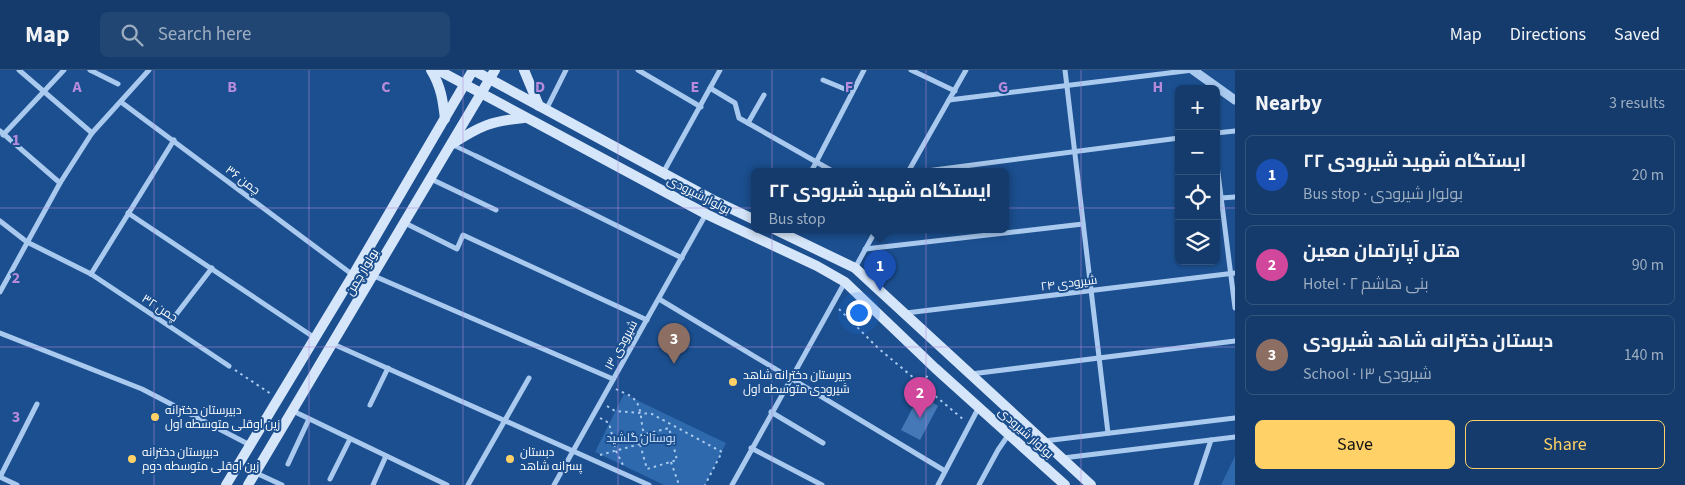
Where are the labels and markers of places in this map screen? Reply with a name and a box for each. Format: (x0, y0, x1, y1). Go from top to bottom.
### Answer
pin: 1 (864, 250, 896, 291)
pin: 3 (658, 323, 690, 364)
place label: دبیرستان دخترانه شاهد شیرودی متوسطه اول (743, 367, 852, 398)
marker: دبیرستان دخترانه شاهد شیرودی متوسطه اول (727, 376, 739, 388)
pin: 2 (904, 377, 936, 418)
place label: دبیرستان دخترانه زین اوقلی متوسطه اول (165, 402, 280, 433)
marker: دبیرستان دخترانه زین اوقلی متوسطه اول (149, 411, 161, 423)
place label: دبیرستان دخترانه زین اوقلی متوسطه دوم (142, 444, 259, 475)
place label: دبستان پسرانه شاهد (520, 444, 583, 475)
marker: دبیرستان دخترانه زین اوقلی متوسطه دوم (126, 453, 138, 465)
marker: دبستان پسرانه شاهد (504, 453, 516, 465)

